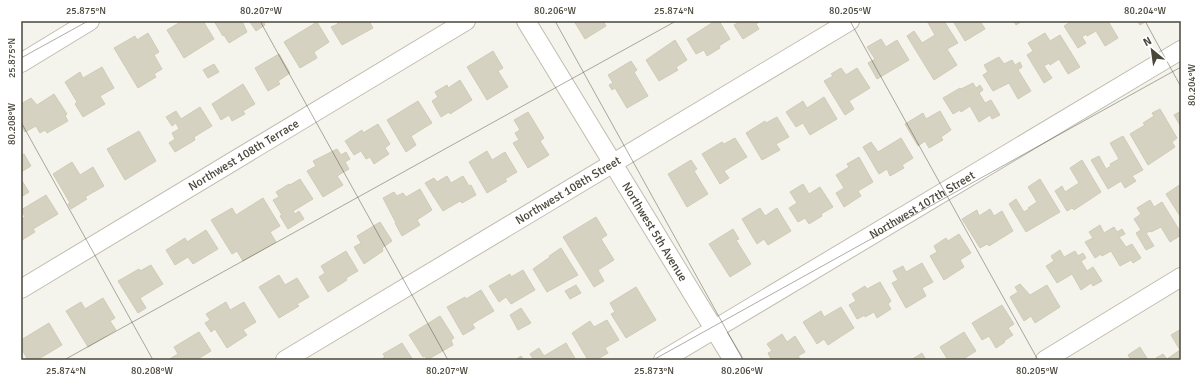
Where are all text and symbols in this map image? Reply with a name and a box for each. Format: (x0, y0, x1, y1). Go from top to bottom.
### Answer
text: 25.875°N (66, 5, 106, 17)
text: 80.207°W (240, 5, 282, 17)
text: 80.206°W (534, 5, 576, 17)
text: 25.874°N (654, 5, 694, 17)
text: 80.205°W (829, 5, 871, 17)
text: 80.204°W (1124, 5, 1166, 17)
north arrow (1132, 30, 1172, 70)
text: N (1141, 34, 1154, 49)
text: 25.875°N (6, 38, 18, 78)
text: 80.204°W (1186, 64, 1198, 106)
text: 80.208°W (6, 103, 18, 145)
street label: Northwest 108th Terrace (186, 116, 302, 194)
street label: Northwest 108th Street (512, 153, 623, 228)
street label: Northwest 107th Street (867, 168, 978, 242)
street label: Northwest 5th Avenue (619, 179, 691, 284)
text: 25.874°N (46, 365, 86, 377)
text: 80.208°W (131, 365, 173, 377)
text: 80.207°W (426, 365, 468, 377)
text: 25.873°N (634, 365, 674, 377)
text: 80.206°W (721, 365, 763, 377)
text: 80.205°W (1016, 365, 1058, 377)

